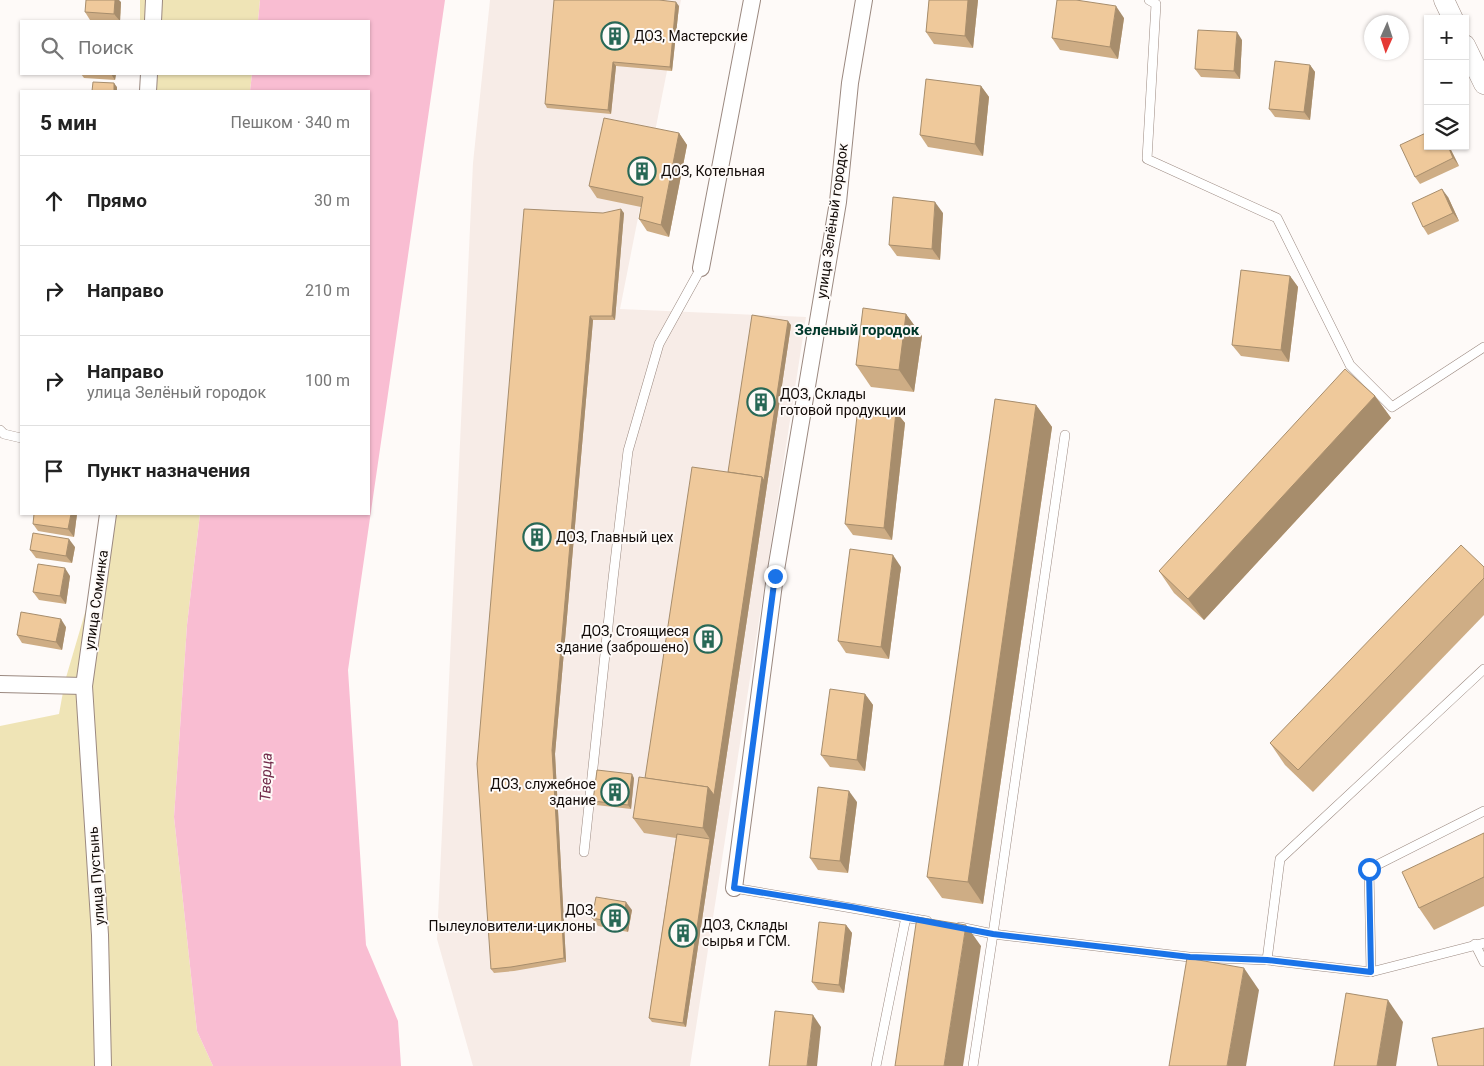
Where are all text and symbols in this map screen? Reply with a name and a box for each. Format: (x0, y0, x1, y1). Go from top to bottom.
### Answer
north arrow (1364, 15, 1409, 60)
map controls (1424, 15, 1469, 150)
button: + (1424, 15, 1469, 60)
search box (20, 20, 370, 75)
building icon: ДОЗ, Мастерские (600, 21, 630, 51)
place label: ДОЗ, Мастерские (634, 28, 748, 44)
icon: search (38, 34, 66, 62)
text: Поиск (78, 36, 134, 59)
button: − (1424, 60, 1469, 105)
button: layers (1424, 105, 1469, 150)
text: 5 мин (40, 111, 97, 135)
text: Пешком · 340 m (231, 113, 350, 132)
street label: улица Зелёный городок (813, 142, 851, 300)
building icon: ДОЗ, Котельная (627, 156, 657, 186)
place label: ДОЗ, Котельная (661, 163, 765, 179)
icon: ahead (40, 187, 68, 215)
text: Прямо (87, 189, 147, 212)
text: 30 m (314, 191, 350, 210)
icon: right (40, 277, 68, 305)
text: Направо (87, 279, 164, 302)
text: 210 m (305, 281, 350, 300)
district label: Зеленый городок (795, 321, 920, 339)
text: Направо (87, 360, 164, 383)
icon: right (40, 367, 68, 395)
text: 100 m (305, 371, 350, 390)
text: улица Зелёный городок (87, 383, 266, 402)
place label: ДОЗ, Склады готовой продукции (780, 386, 906, 418)
building icon: ДОЗ, Склады готовой продукции (746, 387, 776, 417)
icon: arrive (40, 457, 68, 485)
text: Пункт назначения (87, 459, 250, 482)
building icon: ДОЗ, Главный цех (522, 522, 552, 552)
place label: ДОЗ, Главный цех (556, 529, 674, 545)
street label: улица Соминка (81, 549, 111, 651)
route end (764, 565, 787, 588)
place label: ДОЗ, Стоящиеся здание (заброшено) (556, 623, 689, 656)
building icon: ДОЗ, Стоящиеся здание (заброшено) (693, 624, 723, 654)
water label: Тверца (256, 752, 276, 802)
place label: ДОЗ, служебное здание (490, 776, 596, 808)
building icon: ДОЗ, служебное здание (600, 777, 630, 807)
street label: улица Пустынь (85, 826, 107, 926)
route start (1358, 858, 1381, 881)
place label: ДОЗ, Пылеуловители-циклоны (429, 902, 596, 934)
building icon: ДОЗ, Пылеуловители-циклоны (600, 903, 630, 933)
place label: ДОЗ, Склады сырья и ГСМ. (702, 917, 791, 949)
building icon: ДОЗ, Склады сырья и ГСМ. (668, 918, 698, 948)

